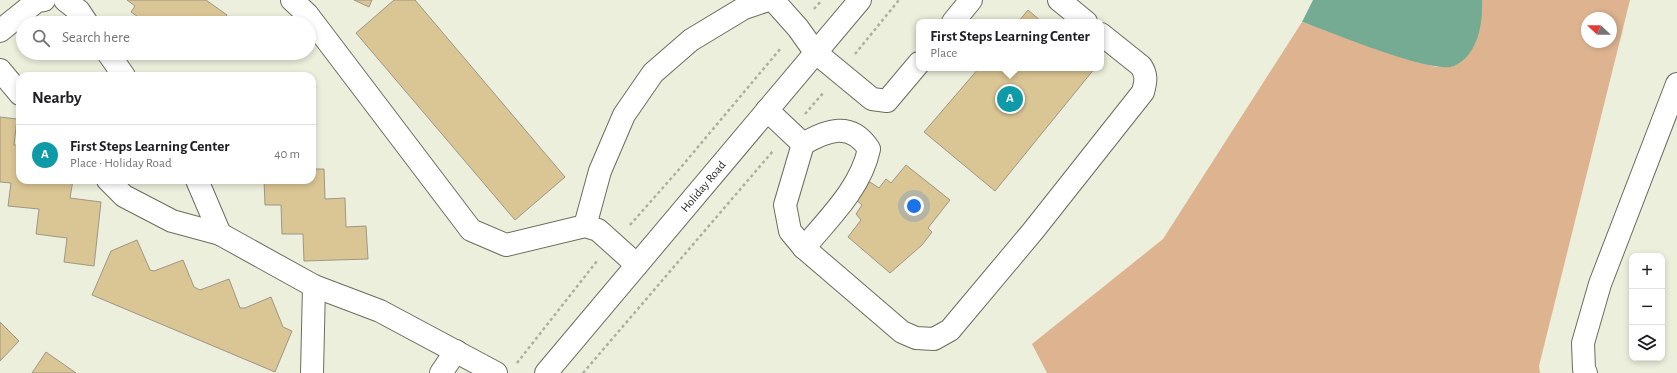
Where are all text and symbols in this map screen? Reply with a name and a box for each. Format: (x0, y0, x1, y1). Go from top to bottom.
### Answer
north arrow (1581, 12, 1617, 48)
search box (16, 16, 316, 60)
popup (916, 19, 1104, 71)
icon: search (30, 27, 52, 49)
text: First Steps Learning Center (930, 29, 1090, 44)
text: Search here (62, 30, 130, 45)
text: Place (930, 47, 957, 60)
pin: A (997, 84, 1023, 114)
text: Nearby (32, 89, 82, 106)
text: First Steps Learning Center (70, 139, 230, 154)
text: A (41, 148, 49, 161)
text: 40 m (274, 148, 300, 161)
text: Place · Holiday Road (70, 157, 172, 170)
street label: Holiday Road (678, 159, 728, 214)
your location (904, 196, 924, 216)
map controls (1629, 253, 1665, 361)
button: + (1629, 253, 1665, 289)
button: − (1629, 289, 1665, 325)
button: layers (1629, 325, 1665, 361)

